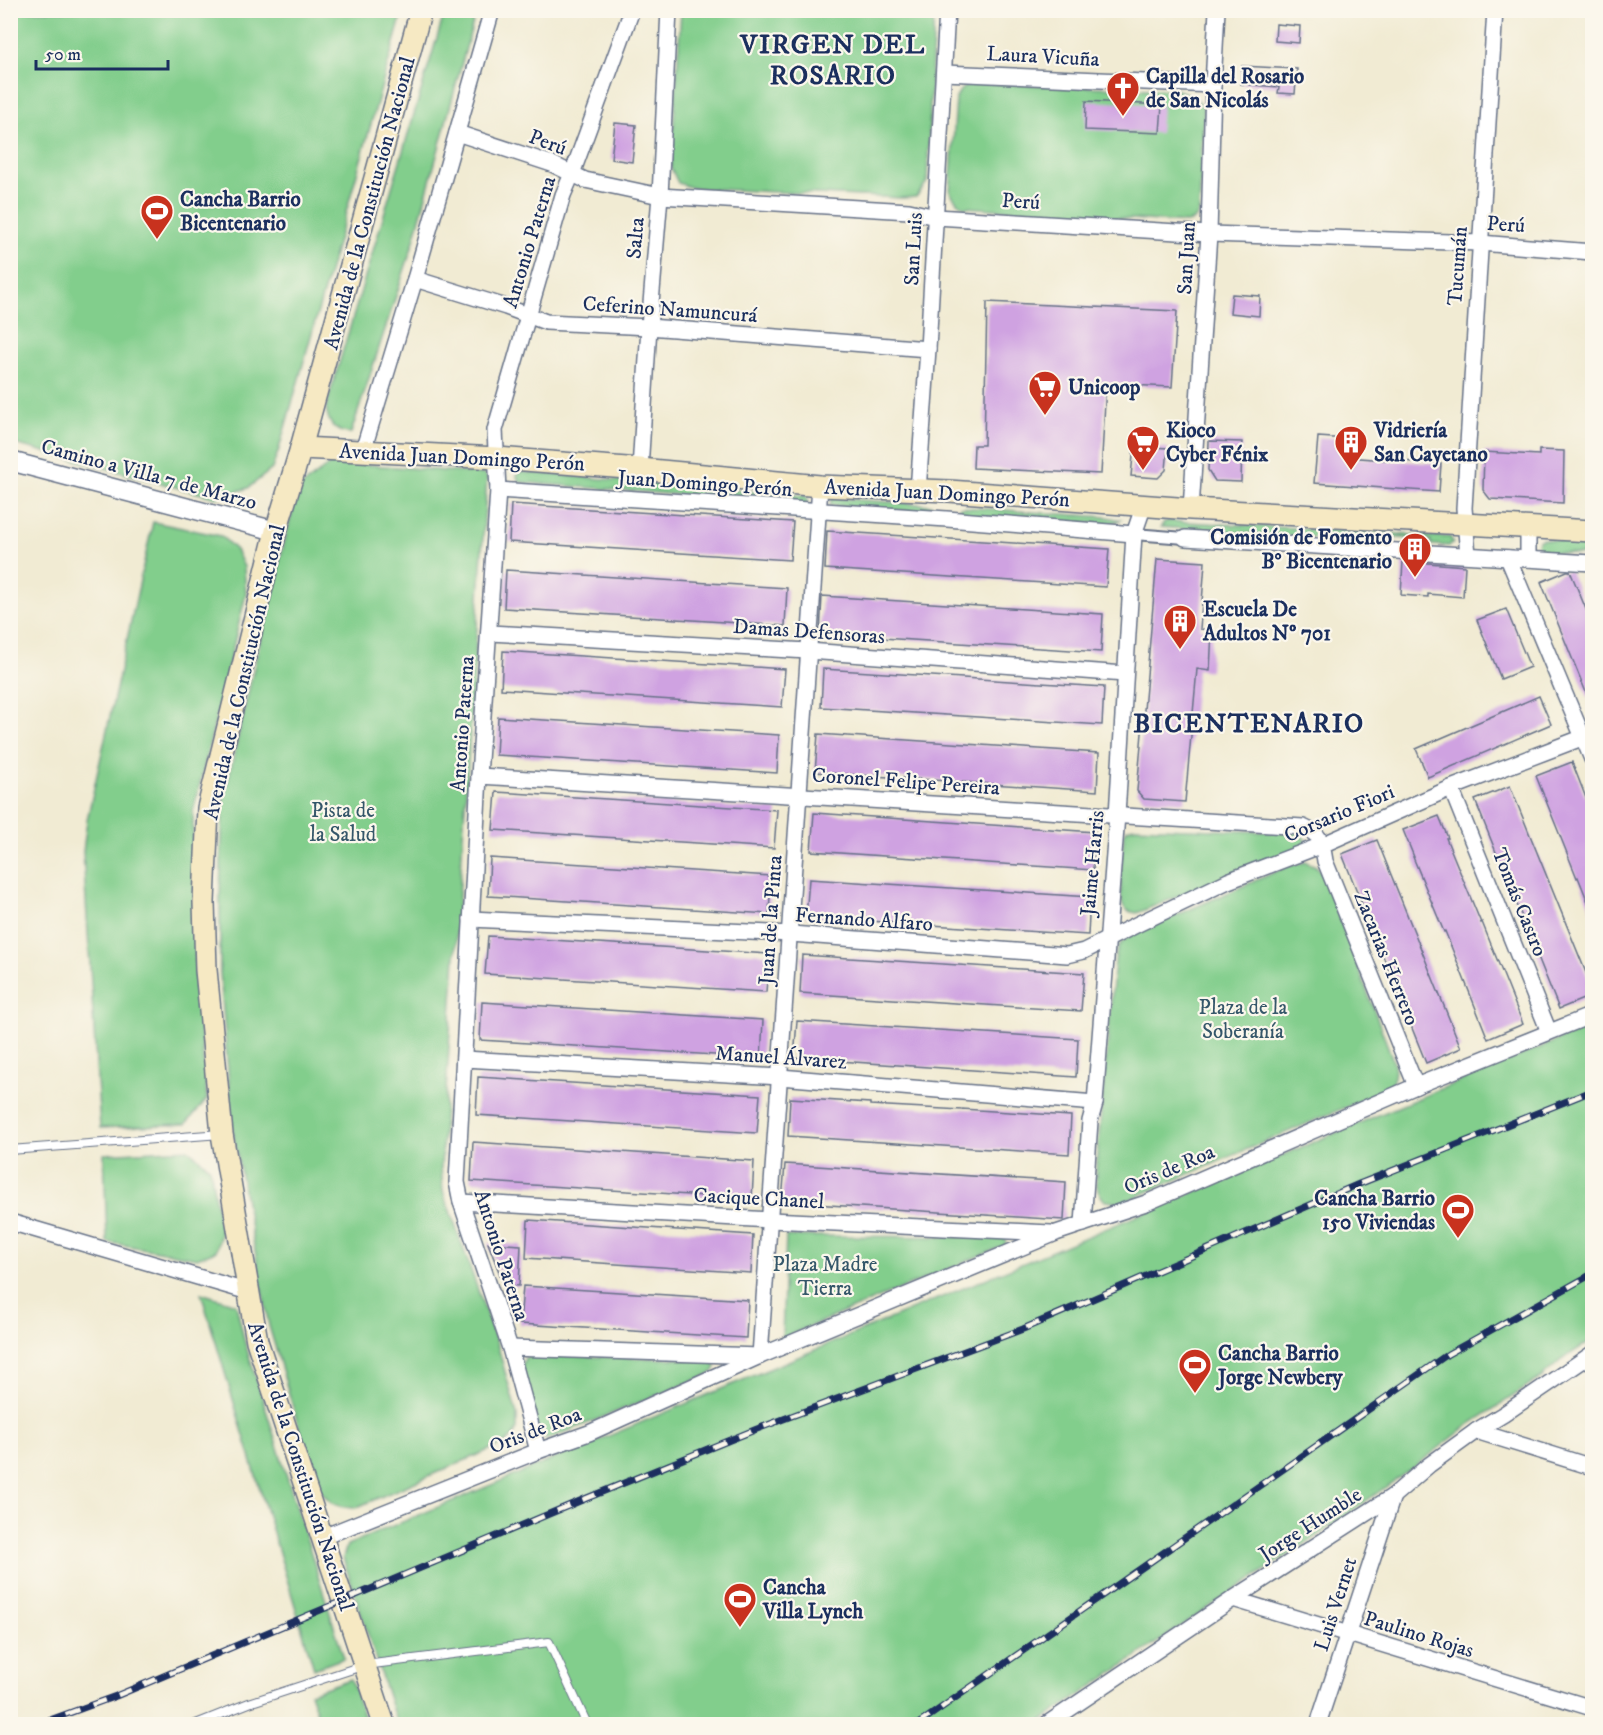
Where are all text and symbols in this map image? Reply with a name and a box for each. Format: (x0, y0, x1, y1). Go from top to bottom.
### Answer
district label: VIRGEN DEL ROSARIO (739, 28, 926, 93)
scale bar (36, 33, 168, 71)
street label: Laura Vicuña (986, 41, 1100, 73)
text: 50 m (45, 44, 81, 66)
street label: Avenida de la Constitución Nacional (318, 53, 422, 353)
place label: Capilla del Rosario de San Nicolás (1146, 64, 1304, 114)
church icon: Capilla del Rosario de San Nicolás (1105, 70, 1141, 117)
street label: Perú (525, 124, 570, 162)
street label: Antonio Paterna (498, 173, 562, 311)
place label: Cancha Barrio Bicentenario (180, 187, 301, 237)
street label: Perú (1001, 188, 1041, 216)
sports icon: Cancha Barrio Bicentenario (139, 193, 175, 240)
street label: Perú (1486, 211, 1526, 239)
street label: San Luis (899, 212, 929, 286)
street label: Salta (621, 216, 651, 260)
street label: San Juan (1172, 221, 1202, 295)
street label: Tucumán (1442, 226, 1474, 307)
street label: Ceferino Namuncurá (582, 291, 758, 329)
supermarket icon: Unicoop (1027, 369, 1063, 416)
place label: Unicoop (1068, 375, 1141, 401)
place label: Kioco Cyber Fénix (1166, 418, 1269, 468)
place label: Vidriería San Cayetano (1373, 418, 1488, 468)
supermarket icon: Kioco Cyber Fénix (1125, 424, 1161, 471)
building icon: Vidriería San Cayetano (1333, 424, 1369, 471)
street label: Camino a Villa 7 de Marzo (38, 434, 259, 516)
street label: Avenida Juan Domingo Perón (338, 439, 586, 477)
street label: Juan Domingo Perón (615, 465, 793, 503)
street label: Avenida Juan Domingo Perón (823, 475, 1071, 513)
street label: Avenida de la Constitución Nacional (198, 521, 292, 822)
place label: Comisión de Fomento B° Bicentenario (1210, 525, 1392, 575)
building icon: Comisión de Fomento B° Bicentenario (1397, 531, 1433, 578)
place label: Escuela De Adultos Nº 701 (1202, 597, 1331, 647)
building icon: Escuela De Adultos Nº 701 (1162, 603, 1198, 650)
street label: Damas Defensoras (732, 614, 886, 650)
street label: Antonio Paterna (445, 655, 481, 793)
district label: BICENTENARIO (1133, 707, 1365, 741)
street label: Coronel Felipe Pereira (811, 762, 1001, 802)
street label: Corsario Fiori (1280, 779, 1399, 849)
park label: Pista de la Salud (310, 798, 377, 848)
street label: Jaime Harris (1075, 809, 1111, 919)
street label: Tomás Castro (1486, 844, 1553, 960)
street label: Juan de la Pinta (753, 854, 789, 988)
street label: Zacarias Herrero (1347, 887, 1425, 1029)
street label: Fernando Alfaro (794, 902, 934, 938)
park label: Plaza de la Soberanía (1199, 995, 1287, 1045)
street label: Manuel Álvarez (714, 1038, 848, 1076)
street label: Oris de Roa (1120, 1139, 1219, 1201)
street label: Cacique Chanel (693, 1183, 826, 1215)
street label: Antonio Paterna (468, 1186, 535, 1324)
place label: Cancha Barrio 150 Viviendas (1314, 1186, 1435, 1236)
sports icon: Cancha Barrio 150 Viviendas (1440, 1192, 1476, 1239)
park label: Plaza Madre Tierra (773, 1252, 878, 1302)
street label: Avenida de la Constitución Nacional (241, 1319, 359, 1615)
place label: Cancha Barrio Jorge Newbery (1216, 1341, 1344, 1391)
sports icon: Cancha Barrio Jorge Newbery (1177, 1347, 1213, 1394)
street label: Oris de Roa (486, 1402, 585, 1460)
street label: Jorge Humble (1253, 1482, 1367, 1569)
street label: Luis Vernet (1309, 1554, 1363, 1655)
place label: Cancha Villa Lynch (762, 1575, 864, 1625)
sports icon: Cancha Villa Lynch (722, 1581, 758, 1628)
street label: Paulino Rojas (1361, 1606, 1477, 1664)

